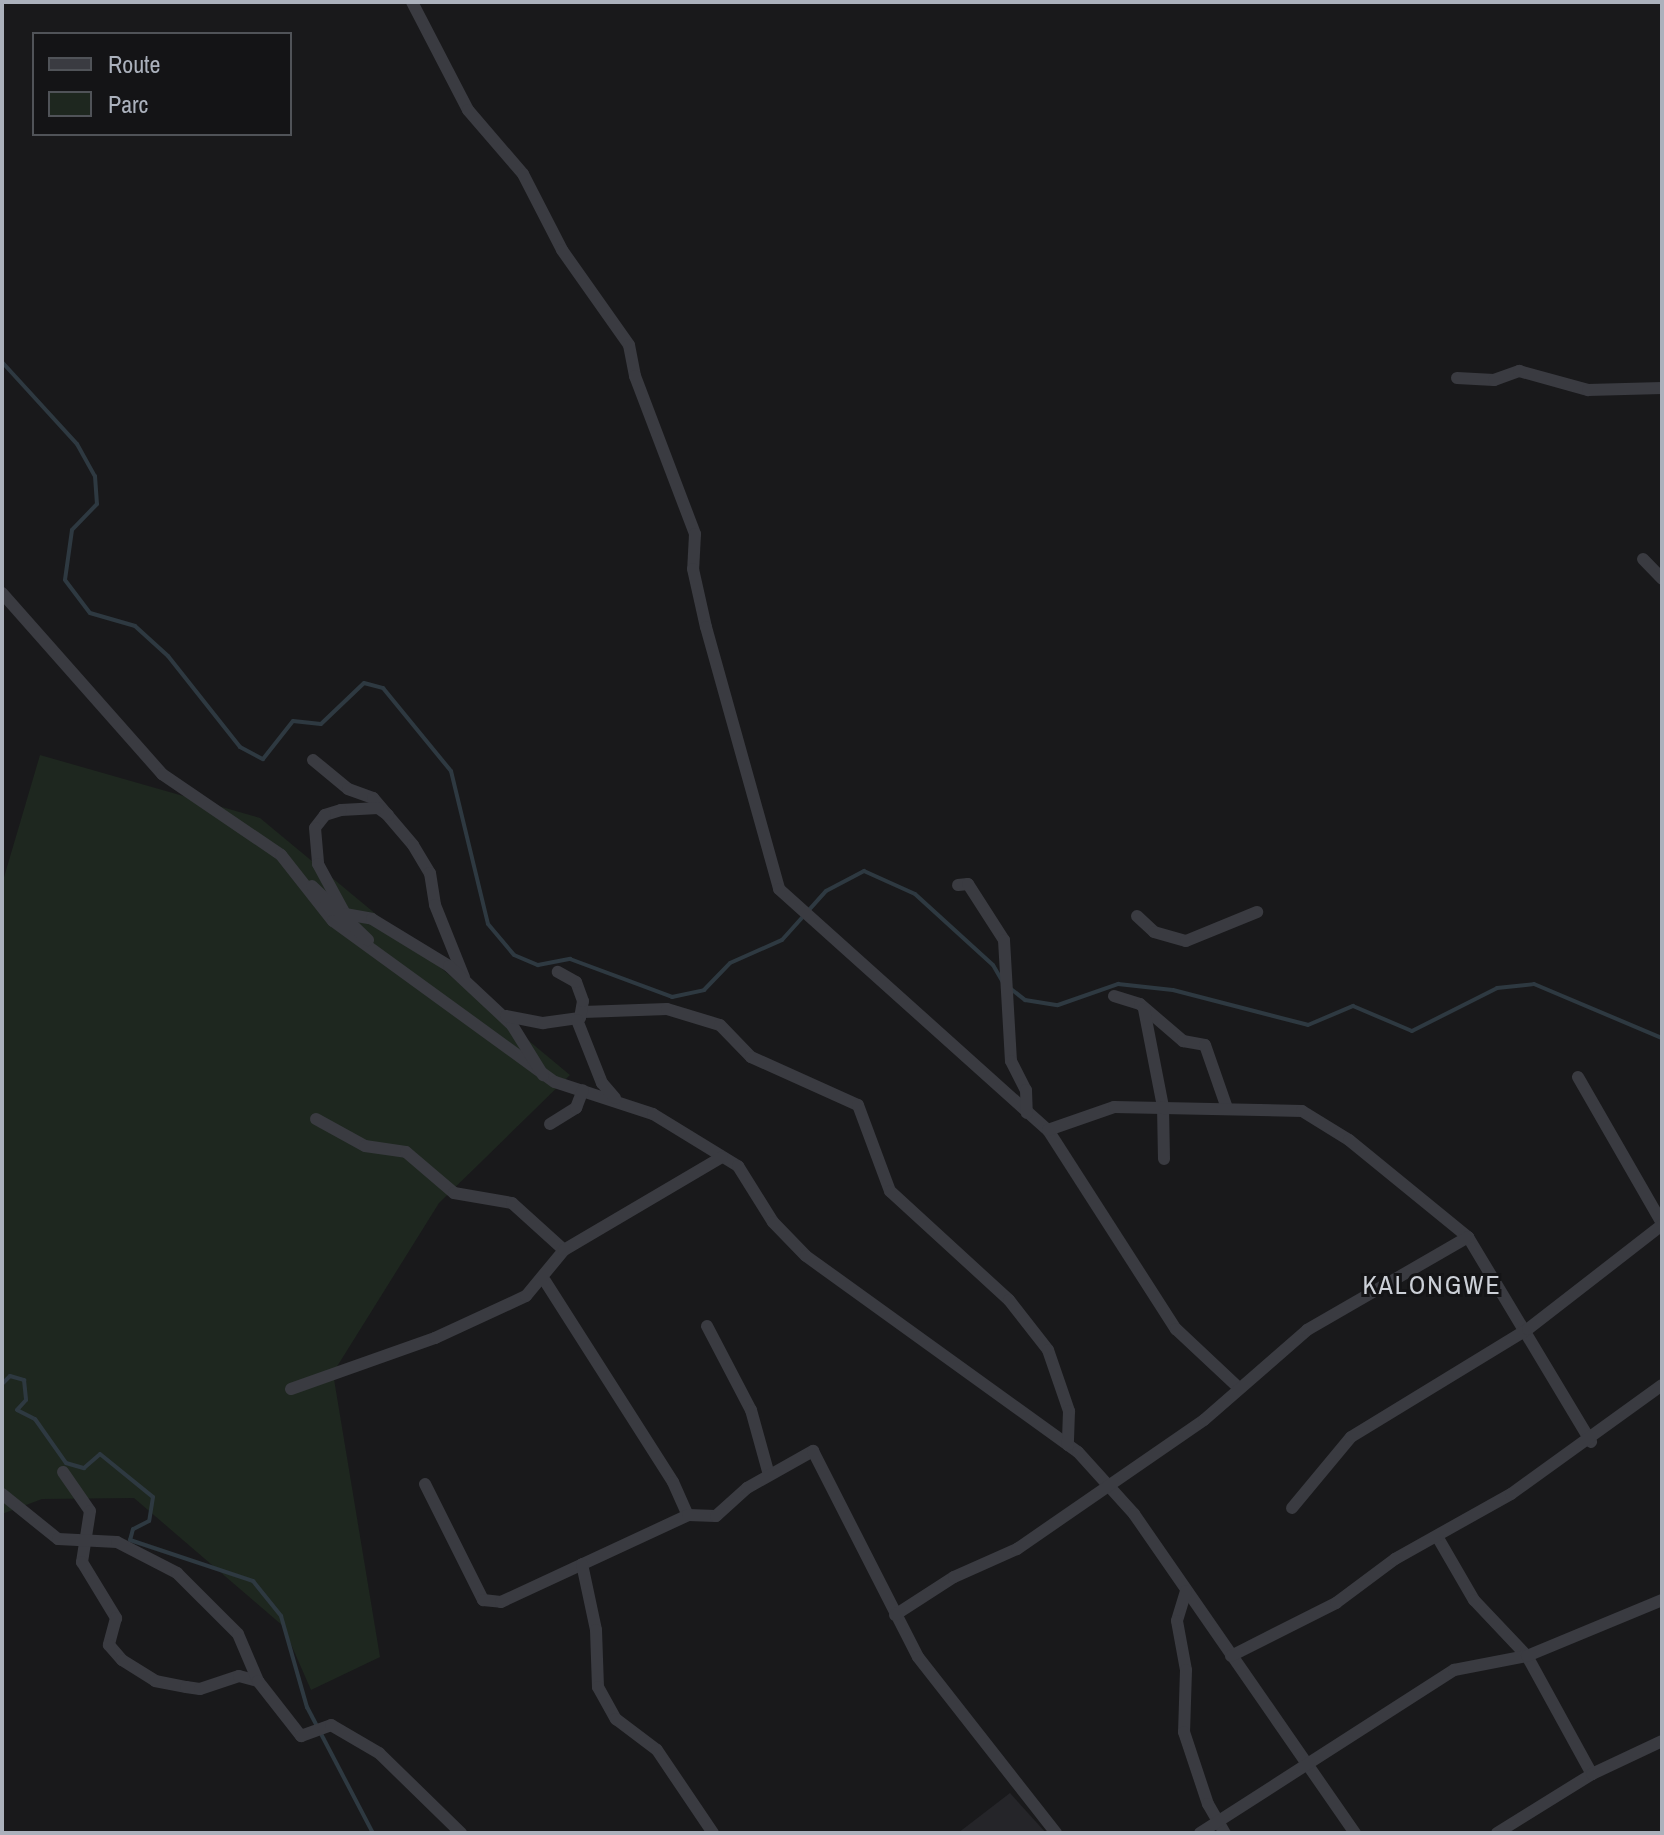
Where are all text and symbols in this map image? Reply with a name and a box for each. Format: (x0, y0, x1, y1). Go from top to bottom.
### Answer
legend (32, 32, 292, 136)
text: Route (108, 48, 161, 80)
text: Parc (108, 88, 148, 120)
district label: KALONGWE (1362, 1269, 1502, 1301)

